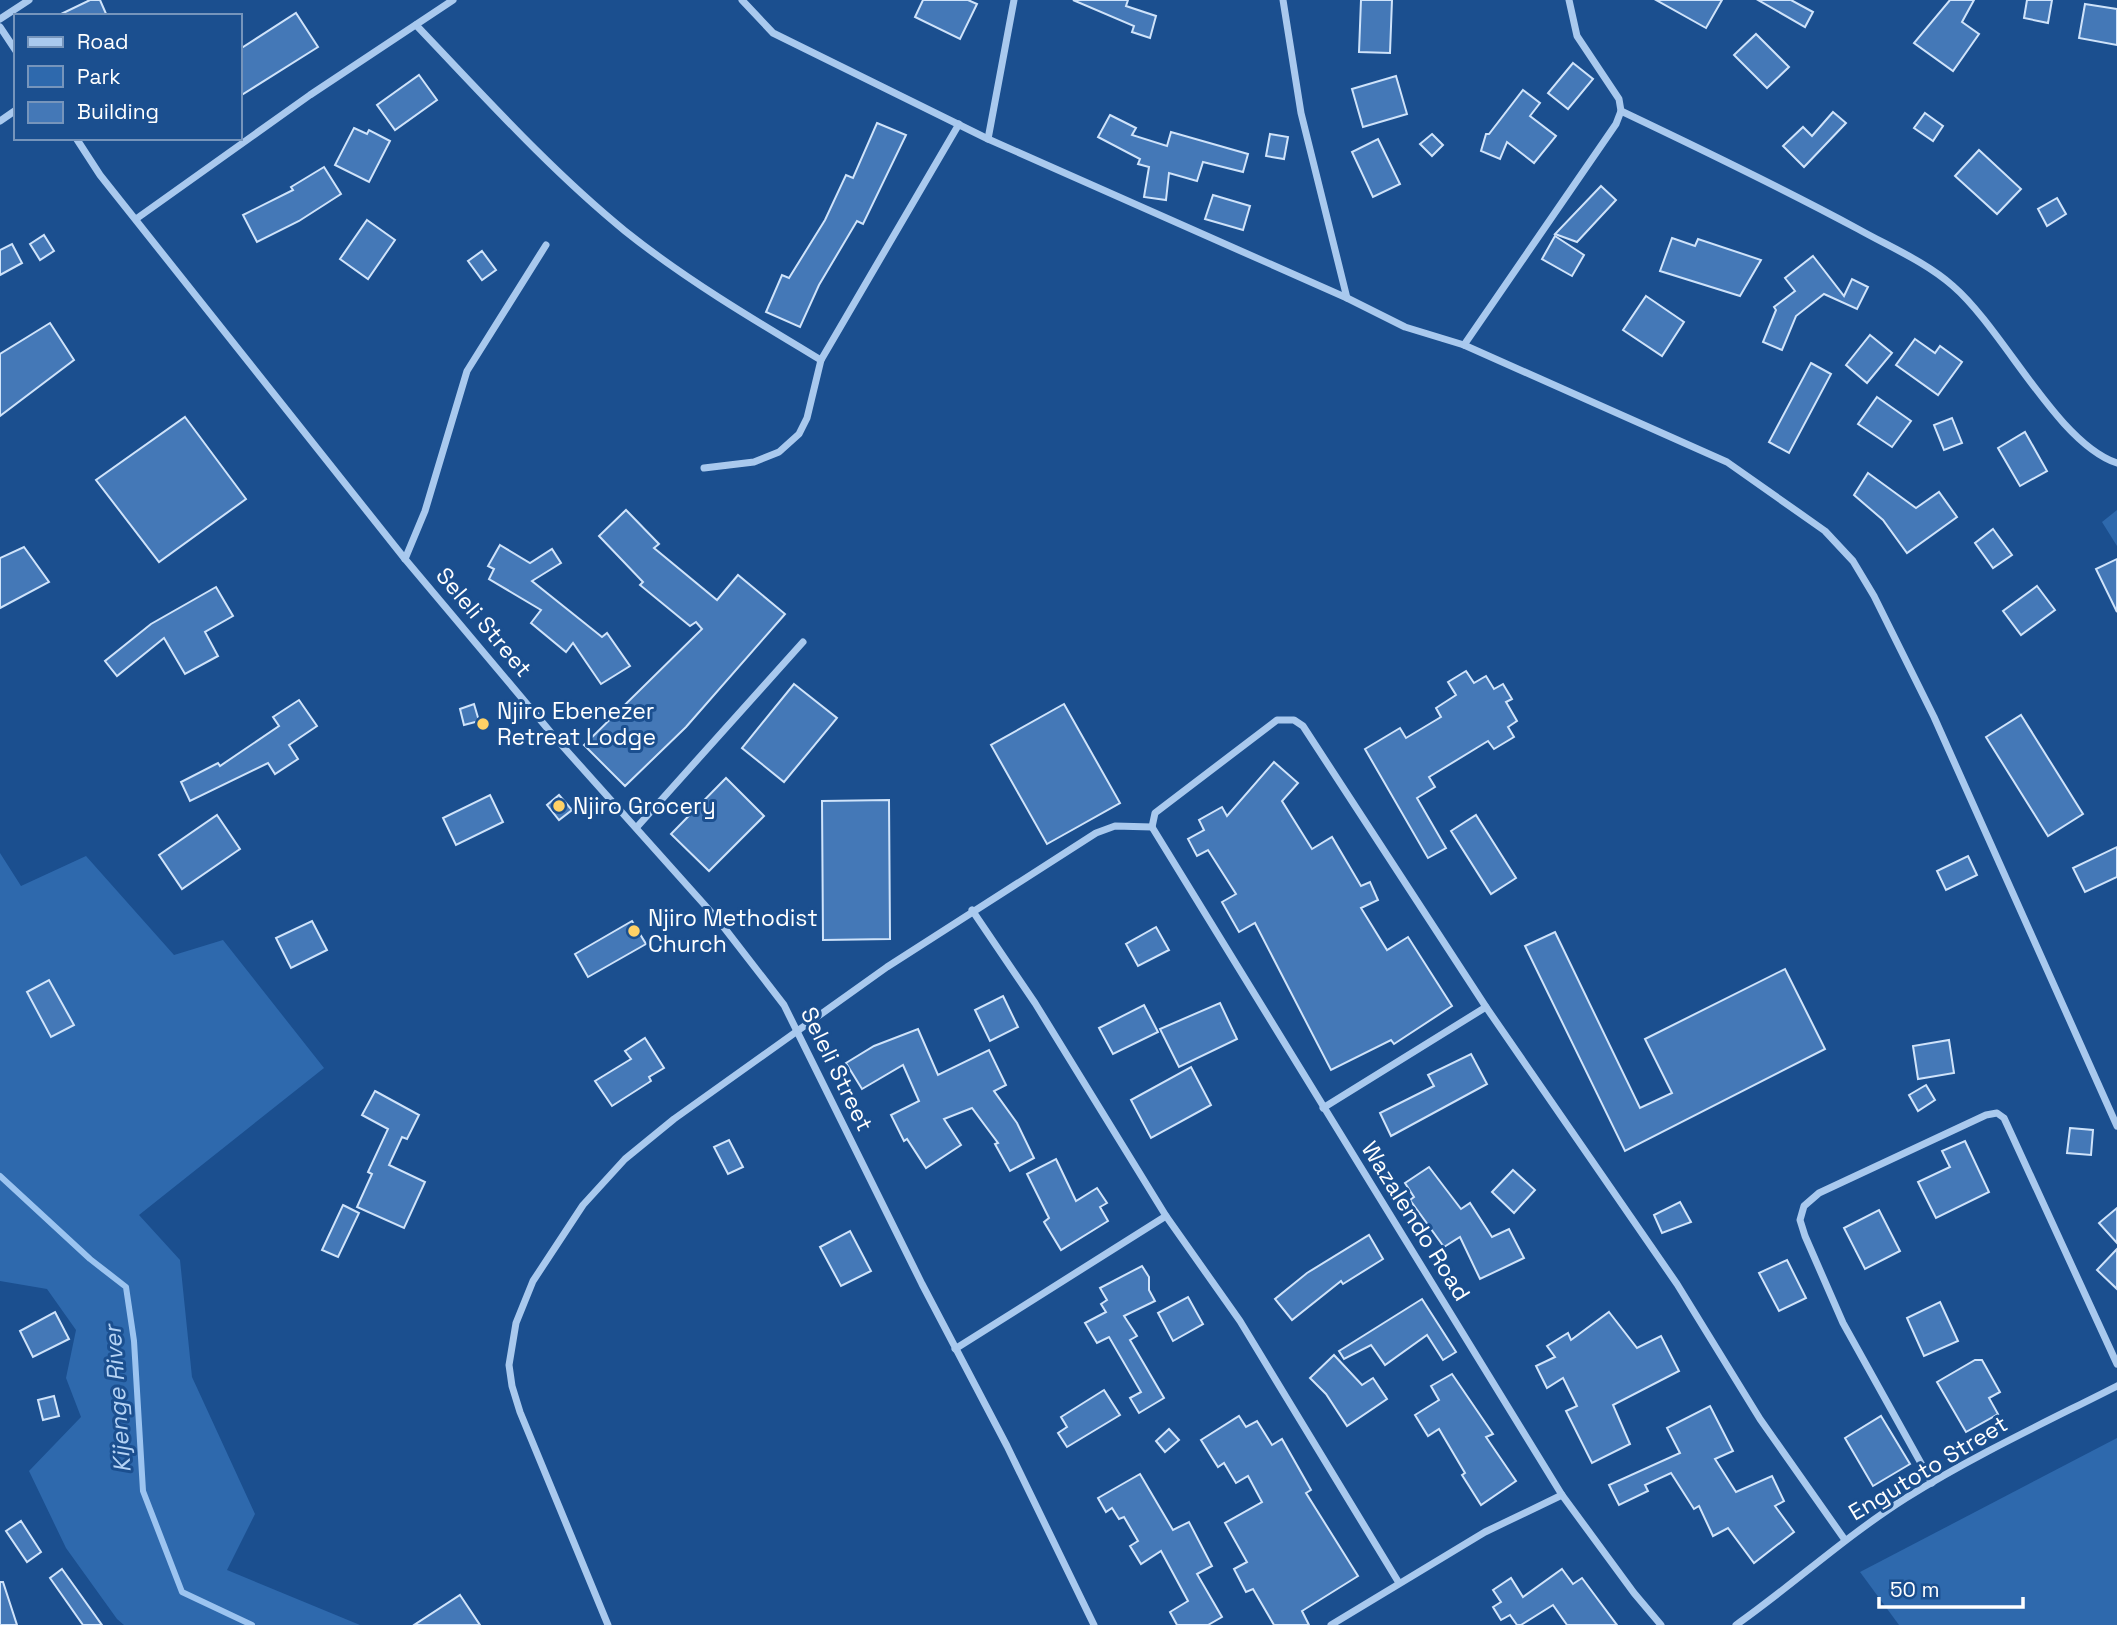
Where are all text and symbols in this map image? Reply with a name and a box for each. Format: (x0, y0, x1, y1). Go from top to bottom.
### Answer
legend (14, 14, 242, 140)
text: Road (77, 28, 129, 55)
text: Park (77, 63, 121, 90)
text: Building (77, 98, 159, 125)
street label: Seleli Street (429, 561, 539, 683)
place label: Njiro Ebenezer Retreat Lodge (497, 696, 656, 752)
marker: Njiro Ebenezer Retreat Lodge (475, 716, 491, 732)
place label: Njiro Grocery (573, 791, 716, 821)
marker: Njiro Grocery (551, 798, 567, 814)
place label: Njiro Methodist Church (648, 903, 818, 959)
marker: Njiro Methodist Church (626, 923, 642, 939)
street label: Seleli Street (794, 1002, 880, 1136)
street label: Wazalendo Road (1355, 1135, 1477, 1307)
water label: Kijenge River (96, 1321, 138, 1474)
street label: Engutoto Street (1843, 1409, 2013, 1527)
scale bar (1879, 1566, 2022, 1610)
text: 50 m (1890, 1576, 1940, 1603)

